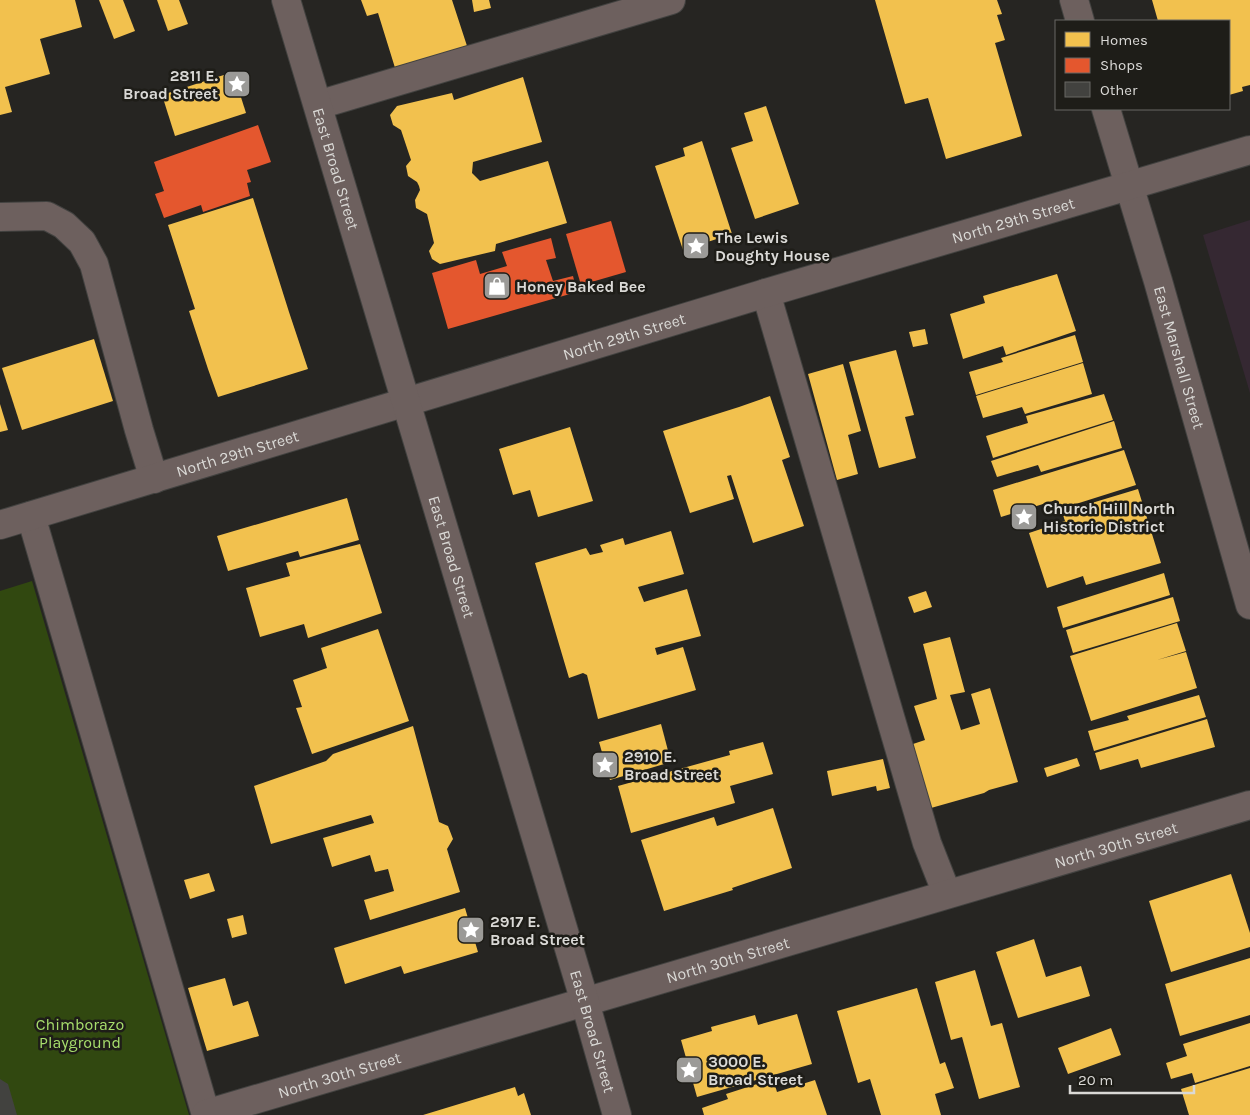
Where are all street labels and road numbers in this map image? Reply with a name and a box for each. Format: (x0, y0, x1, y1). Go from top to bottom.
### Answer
street label: East Broad Street (309, 105, 364, 232)
street label: North 29th Street (949, 193, 1077, 247)
street label: East Marshall Street (1150, 284, 1209, 431)
street label: North 29th Street (560, 309, 688, 364)
street label: North 29th Street (174, 426, 301, 481)
street label: East Broad Street (425, 493, 479, 620)
street label: North 30th Street (1052, 817, 1180, 872)
street label: North 30th Street (664, 932, 791, 987)
street label: East Broad Street (566, 968, 620, 1095)
street label: North 30th Street (275, 1047, 403, 1102)

